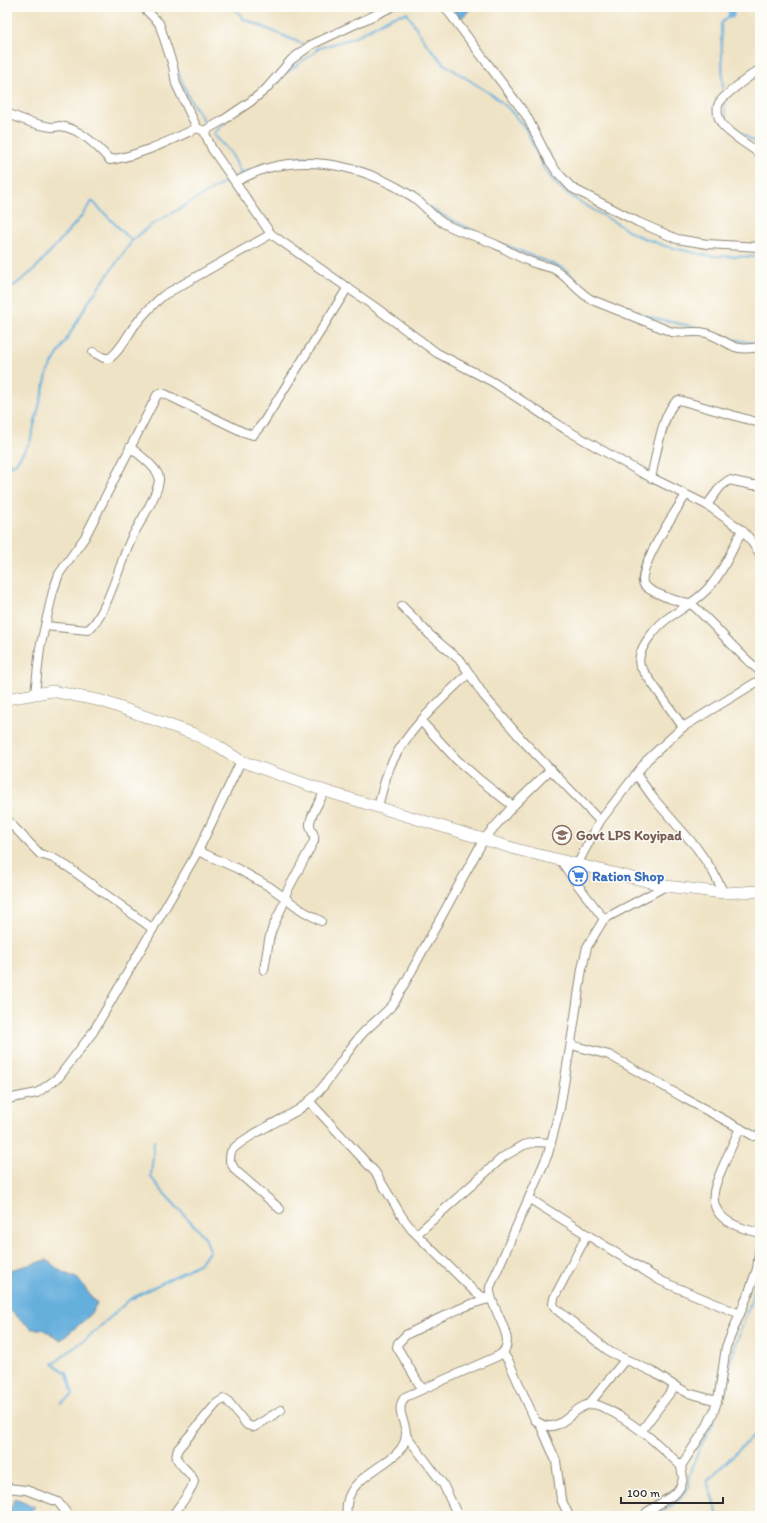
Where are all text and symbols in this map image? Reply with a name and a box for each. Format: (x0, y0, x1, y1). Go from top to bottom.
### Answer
school or university icon: Govt LPS Koyipad (551, 824, 573, 846)
place label: Govt LPS Koyipad (576, 827, 682, 844)
supermarket icon: Ration Shop (567, 865, 589, 887)
place label: Ration Shop (592, 868, 665, 885)
scale bar (621, 1479, 723, 1505)
text: 100 m (627, 1486, 660, 1500)

